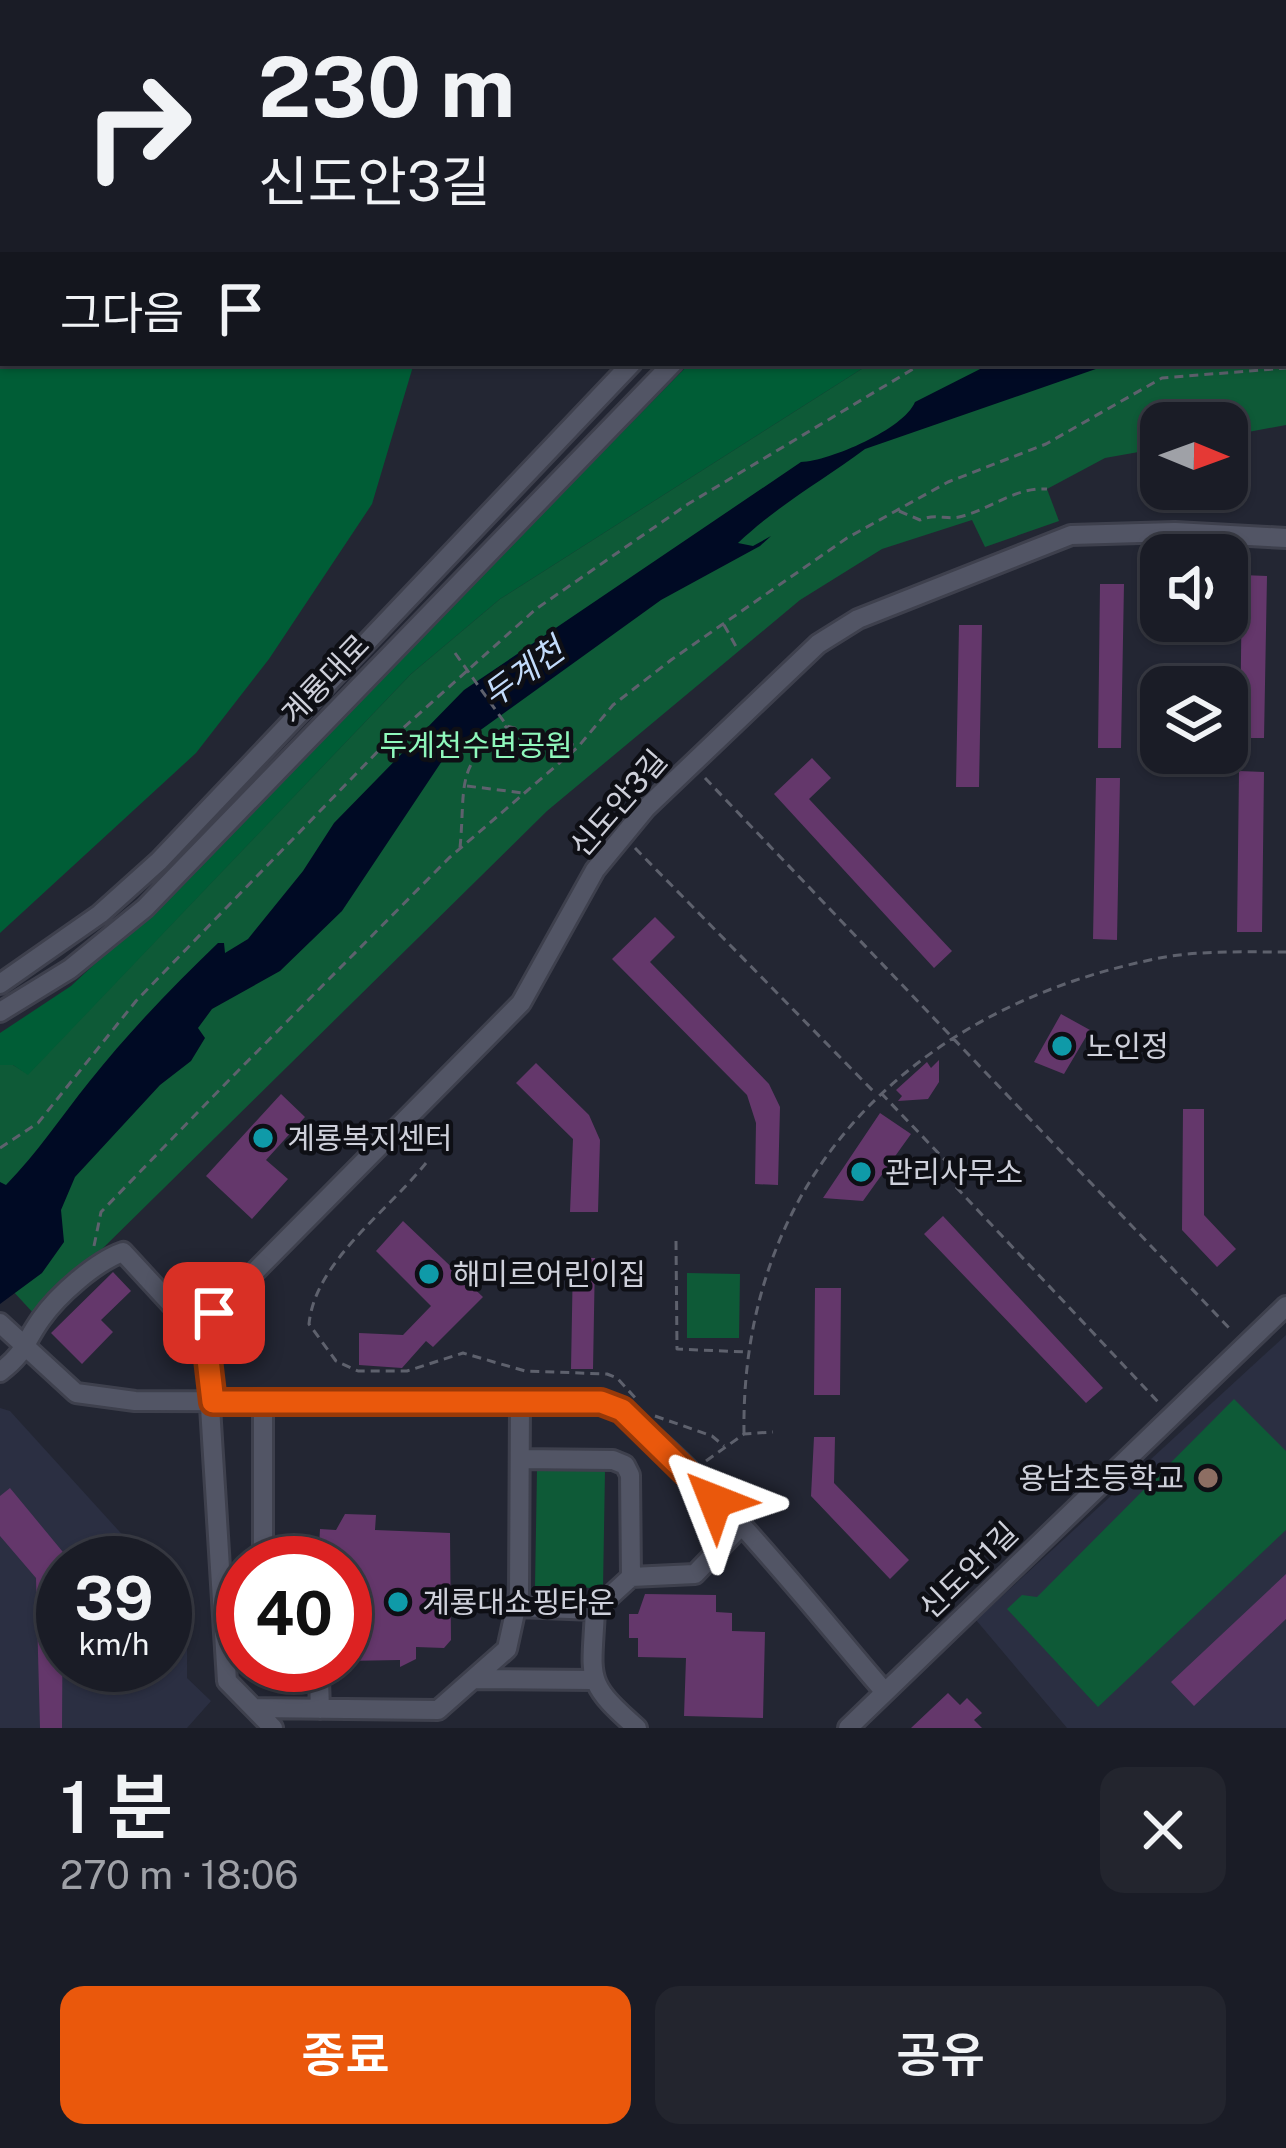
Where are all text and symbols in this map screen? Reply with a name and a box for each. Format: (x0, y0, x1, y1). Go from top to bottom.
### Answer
text: 230 m (258, 37, 515, 136)
icon: right (60, 48, 216, 204)
text: 신도안3길 (258, 150, 491, 213)
icon: arrive (208, 276, 274, 342)
text: 그다음 (60, 286, 184, 339)
north arrow (1140, 402, 1248, 510)
map controls (1140, 402, 1248, 774)
button: sound (1140, 534, 1248, 642)
street label: 계룡대로 (274, 627, 376, 731)
water label: 두계천 (475, 628, 574, 714)
button: layers (1140, 666, 1248, 774)
park label: 두계천수변공원 (379, 727, 573, 763)
street label: 신도안3길 (562, 742, 674, 864)
place label: 노인정 (1086, 1028, 1169, 1064)
marker: 노인정 (1049, 1033, 1075, 1059)
place label: 계룡복지센터 (287, 1120, 453, 1156)
marker: 계룡복지센터 (250, 1125, 276, 1151)
place label: 관리사무소 (885, 1154, 1023, 1190)
marker: 관리사무소 (848, 1159, 874, 1185)
place label: 해미르어린이집 (453, 1256, 646, 1292)
marker: 해미르어린이집 (416, 1261, 442, 1287)
pin (163, 1262, 265, 1364)
icon: arrive (181, 1280, 247, 1346)
position arrow (652, 1438, 778, 1564)
place label: 용남초등학교 (1018, 1460, 1184, 1496)
marker: 용남초등학교 (1195, 1465, 1221, 1491)
street label: 신도안1길 (911, 1514, 1025, 1626)
speed limit sign: 40 (216, 1536, 372, 1692)
text: 39 (74, 1563, 154, 1634)
place label: 계룡대쇼핑타운 (422, 1584, 615, 1620)
marker: 계룡대쇼핑타운 (385, 1589, 411, 1615)
text: km/h (79, 1626, 149, 1662)
text: 1 분 (60, 1765, 173, 1849)
button: close (1100, 1767, 1226, 1893)
text: 270 m · 18:06 (60, 1852, 298, 1898)
button: 종료 (60, 1986, 631, 2124)
button: 공유 (655, 1986, 1226, 2124)

